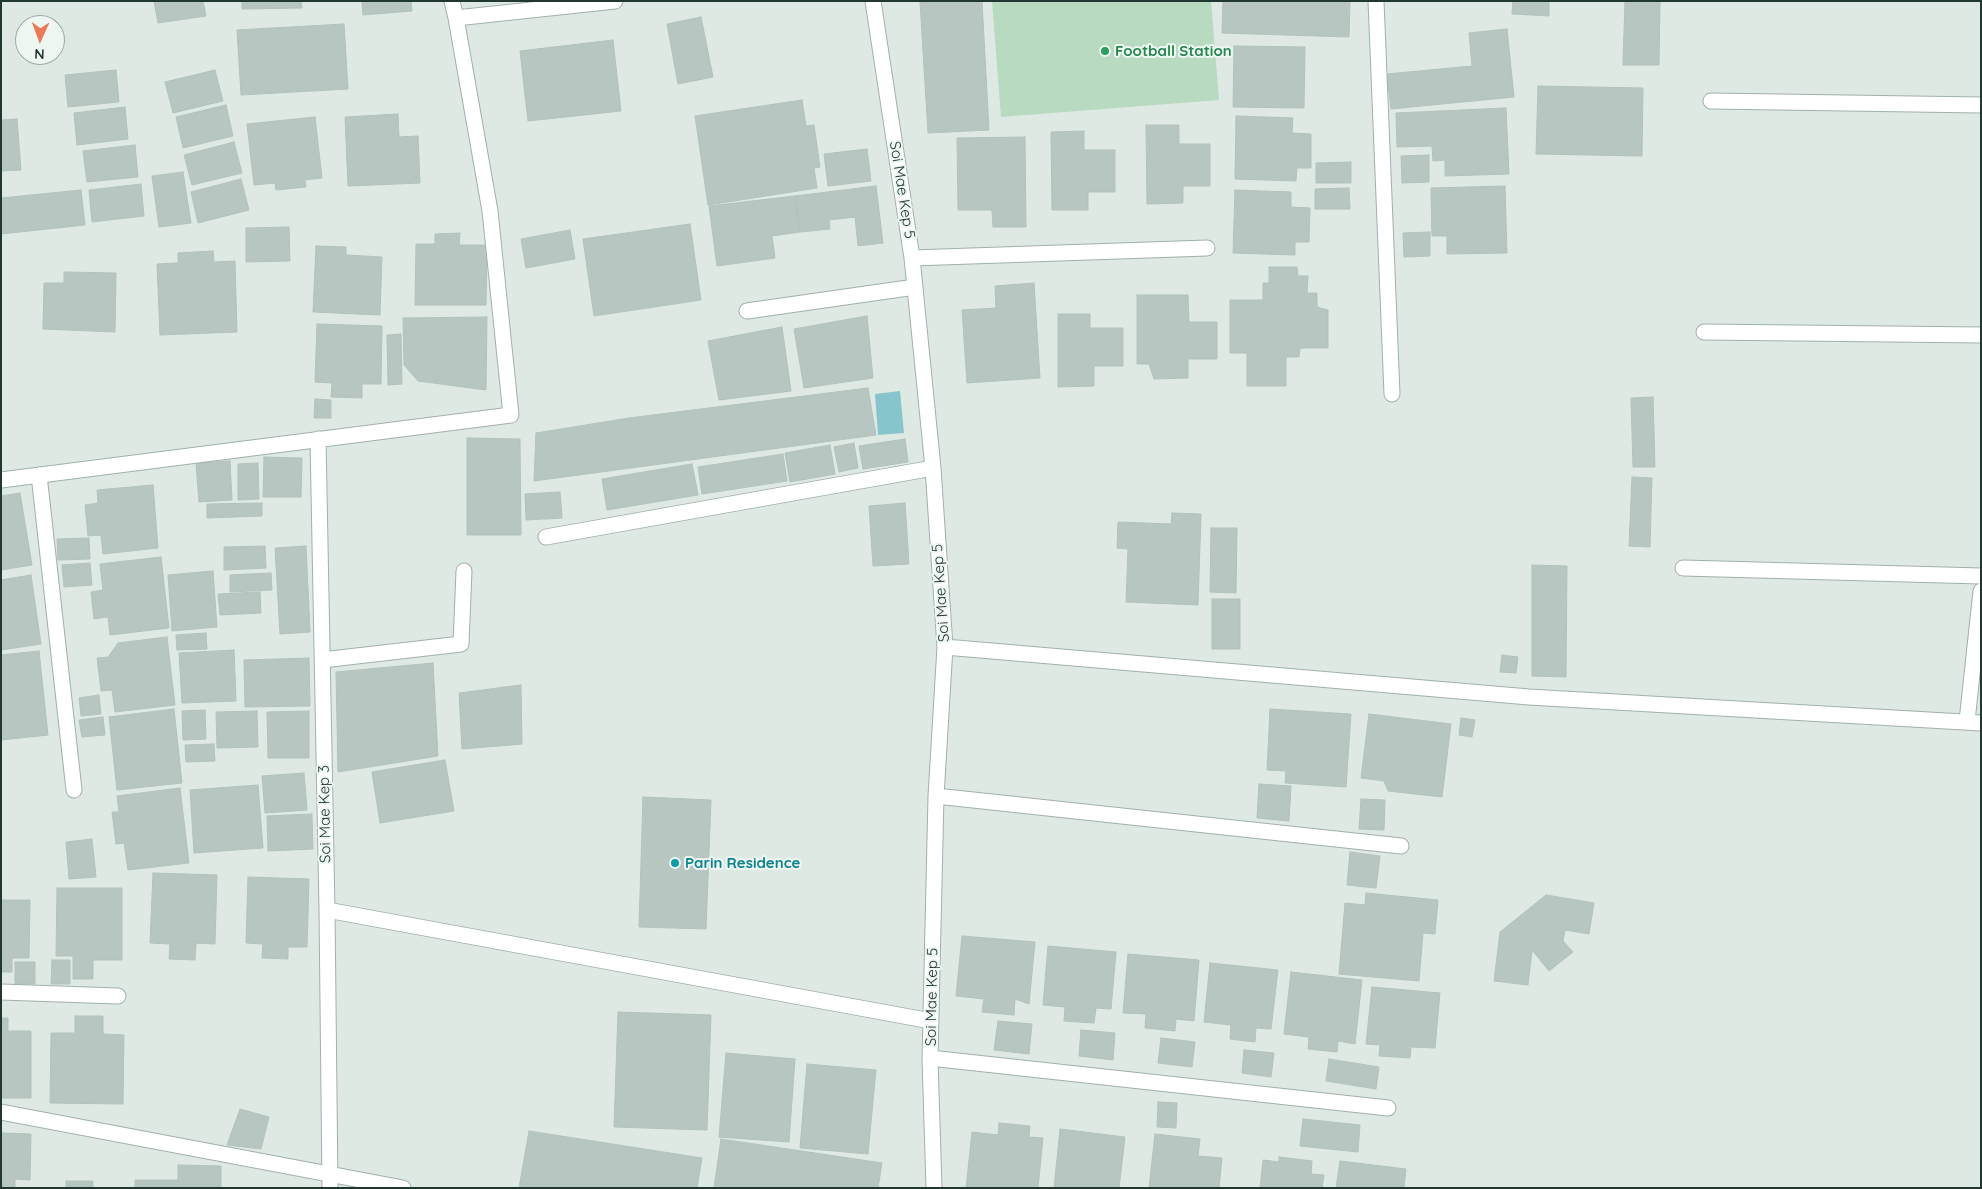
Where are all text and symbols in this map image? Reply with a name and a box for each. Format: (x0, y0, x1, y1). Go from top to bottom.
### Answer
north arrow (15, 15, 65, 65)
place label: Football Station (1115, 42, 1232, 60)
text: N (34, 45, 45, 63)
marker: Football Station (1099, 45, 1111, 57)
street label: Soi Mae Kep 5 (885, 140, 919, 240)
street label: Soi Mae Kep 5 (929, 543, 953, 643)
street label: Soi Mae Kep 3 (315, 765, 335, 863)
place label: Parin Residence (685, 854, 800, 872)
marker: Parin Residence (669, 857, 681, 869)
street label: Soi Mae Kep 5 (922, 948, 942, 1046)

